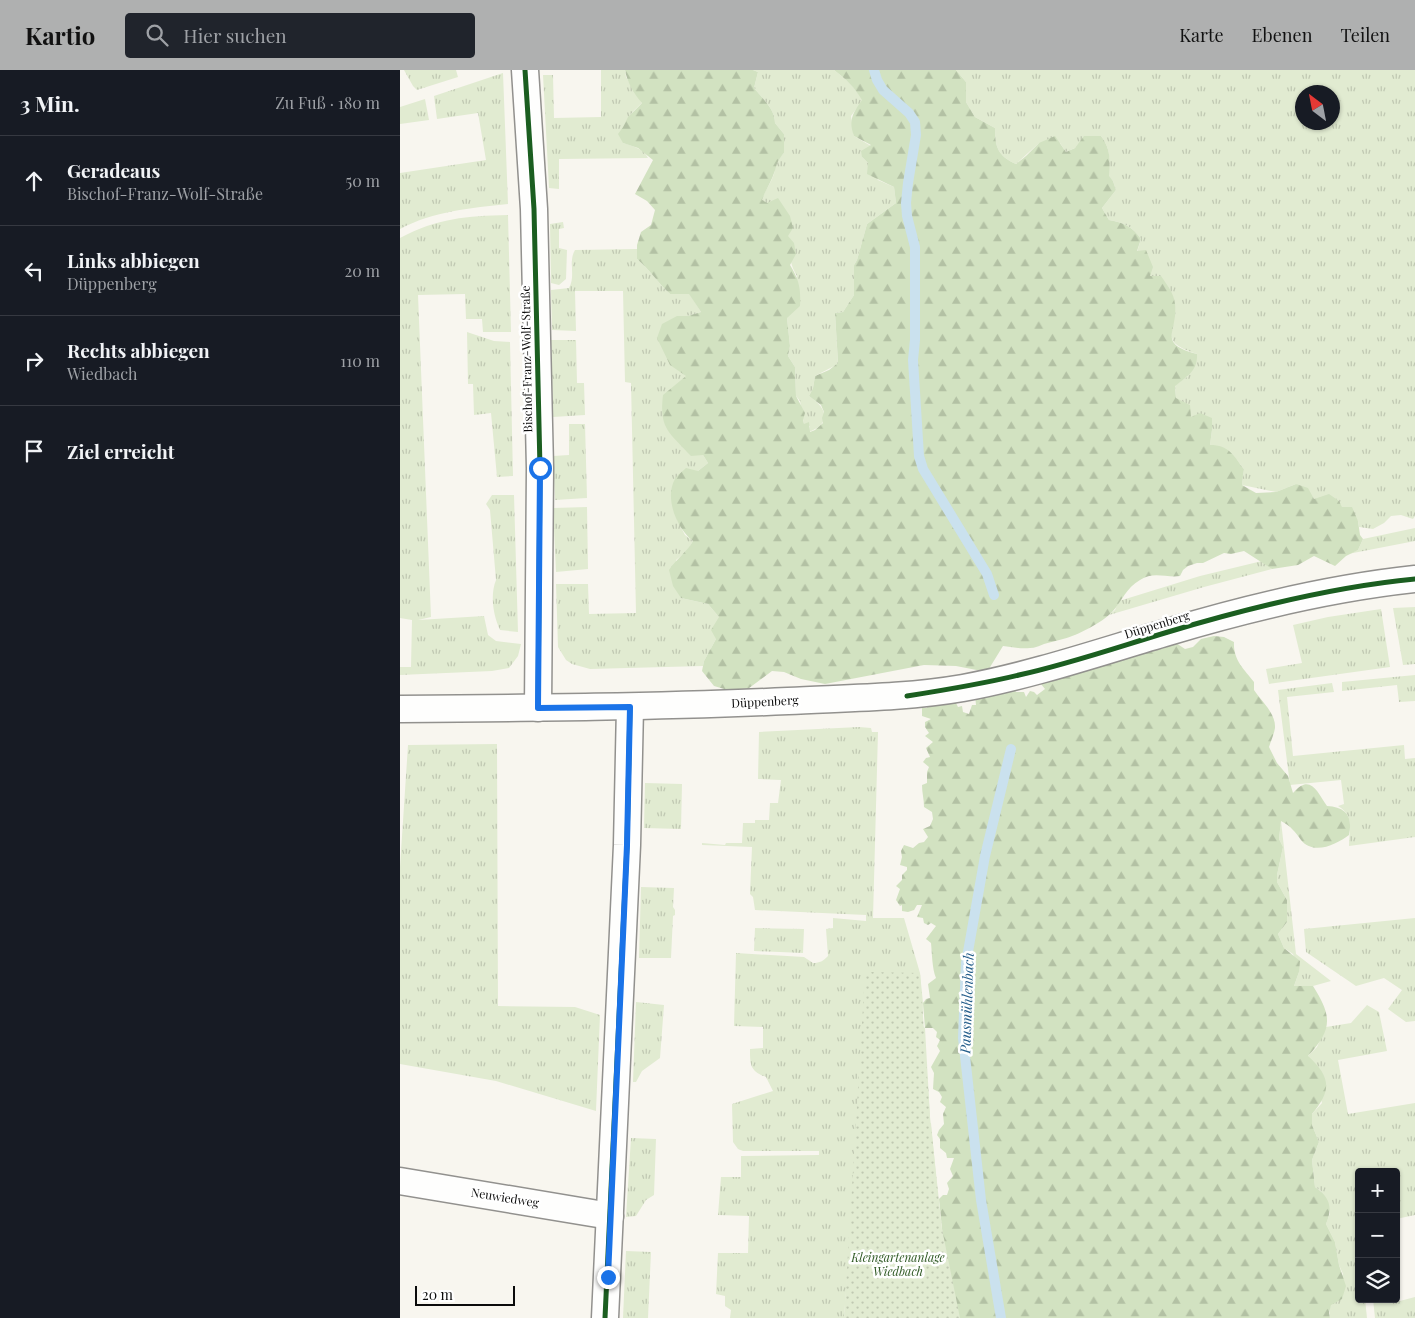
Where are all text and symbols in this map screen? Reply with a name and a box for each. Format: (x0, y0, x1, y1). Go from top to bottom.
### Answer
search box (125, 13, 475, 58)
text: Kartio (25, 19, 95, 51)
icon: search (143, 21, 171, 49)
text: Hier suchen (183, 22, 287, 48)
text: Karte (1179, 23, 1224, 47)
text: Ebenen (1252, 23, 1312, 47)
text: Teilen (1340, 23, 1390, 47)
north arrow (1295, 85, 1340, 130)
text: 3 Min. (20, 89, 80, 117)
text: Zu Fuß · 180 m (275, 92, 380, 113)
text: Geradeaus (67, 157, 160, 183)
icon: ahead (20, 167, 48, 195)
text: 50 m (346, 170, 380, 191)
text: Bischof-Franz-Wolf-Straße (67, 183, 263, 204)
text: Links abbiegen (67, 247, 200, 273)
icon: left (20, 257, 48, 285)
text: 20 m (345, 260, 380, 281)
text: Düppenberg (67, 273, 157, 294)
street label: Bischof-Franz-Wolf-Straße (517, 285, 535, 433)
text: Rechts abbiegen (67, 337, 210, 363)
icon: right (20, 347, 48, 375)
text: 110 m (340, 350, 380, 371)
text: Wiedbach (67, 363, 137, 384)
icon: arrive (20, 437, 48, 465)
text: Ziel erreicht (67, 438, 175, 464)
route start (529, 457, 552, 480)
street label: Düppenberg (1122, 606, 1192, 642)
street label: Düppenberg (731, 691, 800, 711)
water label: Pausmühlenbach (955, 952, 978, 1055)
map controls (1355, 1168, 1400, 1303)
button: + (1355, 1168, 1400, 1213)
street label: Neuwiedweg (470, 1184, 541, 1210)
button: − (1355, 1213, 1400, 1258)
park label: Kleingartenanlage Wiedbach (850, 1249, 945, 1279)
button: layers (1355, 1258, 1400, 1303)
route end (597, 1266, 620, 1289)
scale bar (415, 1283, 515, 1306)
text: 20 m (422, 1285, 453, 1304)

